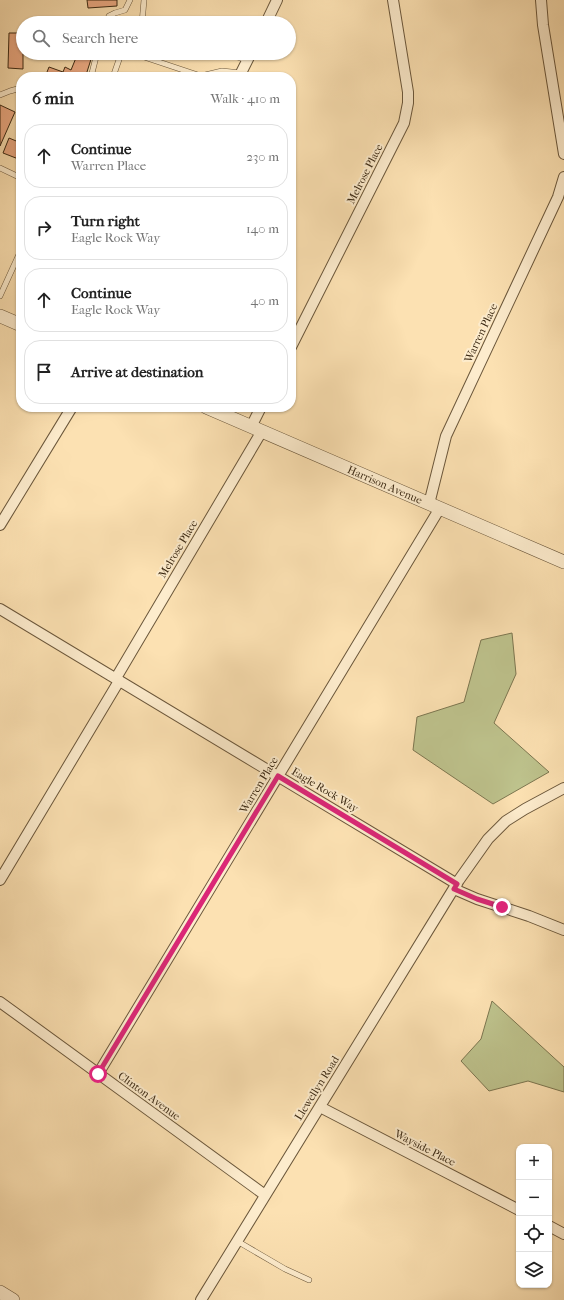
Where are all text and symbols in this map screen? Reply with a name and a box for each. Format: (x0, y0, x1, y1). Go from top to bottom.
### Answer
search box (16, 16, 296, 60)
icon: search (30, 27, 52, 49)
text: Search here (62, 29, 138, 47)
text: 6 min (32, 88, 74, 108)
text: Walk · 410 m (211, 91, 280, 106)
text: Continue (71, 140, 131, 158)
street label: Melrose Place (344, 141, 386, 206)
icon: ahead (33, 145, 55, 167)
text: 230 m (246, 149, 279, 164)
text: Warren Place (71, 158, 146, 173)
text: Turn right (71, 212, 140, 230)
icon: right (33, 217, 55, 239)
text: 140 m (246, 221, 279, 236)
text: Eagle Rock Way (71, 230, 160, 245)
text: Continue (71, 284, 131, 302)
icon: ahead (33, 289, 55, 311)
text: 40 m (251, 293, 279, 308)
street label: Warren Place (461, 301, 501, 366)
text: Eagle Rock Way (71, 302, 160, 317)
icon: arrive (33, 361, 55, 383)
text: Arrive at destination (71, 363, 203, 381)
street label: Harrison Avenue (346, 463, 425, 507)
street label: Melrose Place (156, 517, 201, 580)
street label: Warren Place (237, 754, 281, 816)
street label: Eagle Rock Way (289, 765, 362, 816)
route end (493, 898, 511, 916)
street label: Llewellyn Road (292, 1053, 342, 1122)
route start (89, 1065, 107, 1083)
street label: Clinton Avenue (115, 1069, 183, 1123)
street label: Wayside Place (391, 1127, 458, 1169)
map controls (516, 1144, 552, 1288)
button: + (516, 1144, 552, 1180)
button: − (516, 1180, 552, 1216)
button: locate (516, 1216, 552, 1252)
button: layers (516, 1252, 552, 1288)

